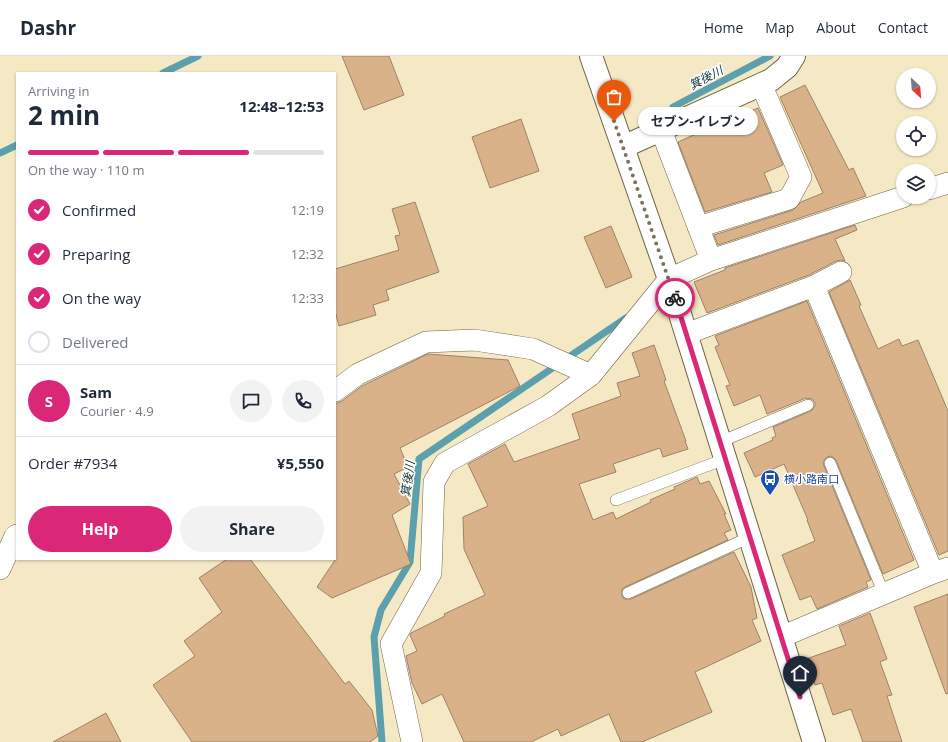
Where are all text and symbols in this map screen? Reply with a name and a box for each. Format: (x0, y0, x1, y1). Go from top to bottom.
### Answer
text: Dashr (20, 15, 76, 41)
text: Home (704, 18, 743, 37)
text: Map (765, 18, 794, 37)
text: About (816, 18, 856, 37)
text: Contact (878, 18, 928, 37)
water label: 箕後川 (686, 61, 727, 94)
north arrow (896, 68, 936, 108)
map controls (896, 68, 936, 204)
pin (597, 80, 631, 121)
text: Arriving in (28, 82, 90, 100)
icon: bag (603, 86, 625, 108)
text: 12:48–12:53 (239, 96, 324, 116)
text: 2 min (28, 97, 100, 133)
callout: セブン-イレブン (638, 107, 758, 135)
text: セブン-イレブン (650, 112, 746, 130)
button: locate (896, 116, 936, 156)
text: On the way · 110 m (28, 161, 144, 179)
button: layers (896, 164, 936, 204)
icon: check (28, 199, 50, 221)
text: Confirmed (62, 200, 136, 220)
text: 12:19 (291, 201, 324, 219)
icon: check (28, 243, 50, 265)
text: Preparing (62, 244, 130, 264)
text: 12:32 (291, 245, 324, 263)
courier (655, 278, 695, 318)
icon: check (28, 287, 50, 309)
icon: bike (664, 287, 686, 309)
text: On the way (62, 288, 141, 308)
text: 12:33 (291, 289, 324, 307)
text: Delivered (62, 332, 129, 352)
button: chat (230, 380, 272, 422)
button: phone (282, 380, 324, 422)
text: Sam (80, 382, 112, 402)
text: S (45, 391, 53, 411)
text: Courier · 4.9 (80, 402, 154, 420)
text: Order #7934 (28, 453, 117, 473)
text: ¥5,550 (277, 453, 324, 473)
water label: 箕後川 (397, 458, 419, 498)
bus stop icon: 横小路南口 (759, 468, 781, 496)
place label: 横小路南口 (784, 471, 839, 486)
button: Help (28, 506, 172, 552)
button: Share (180, 506, 324, 552)
pin (783, 656, 817, 697)
icon: home (789, 662, 811, 684)

